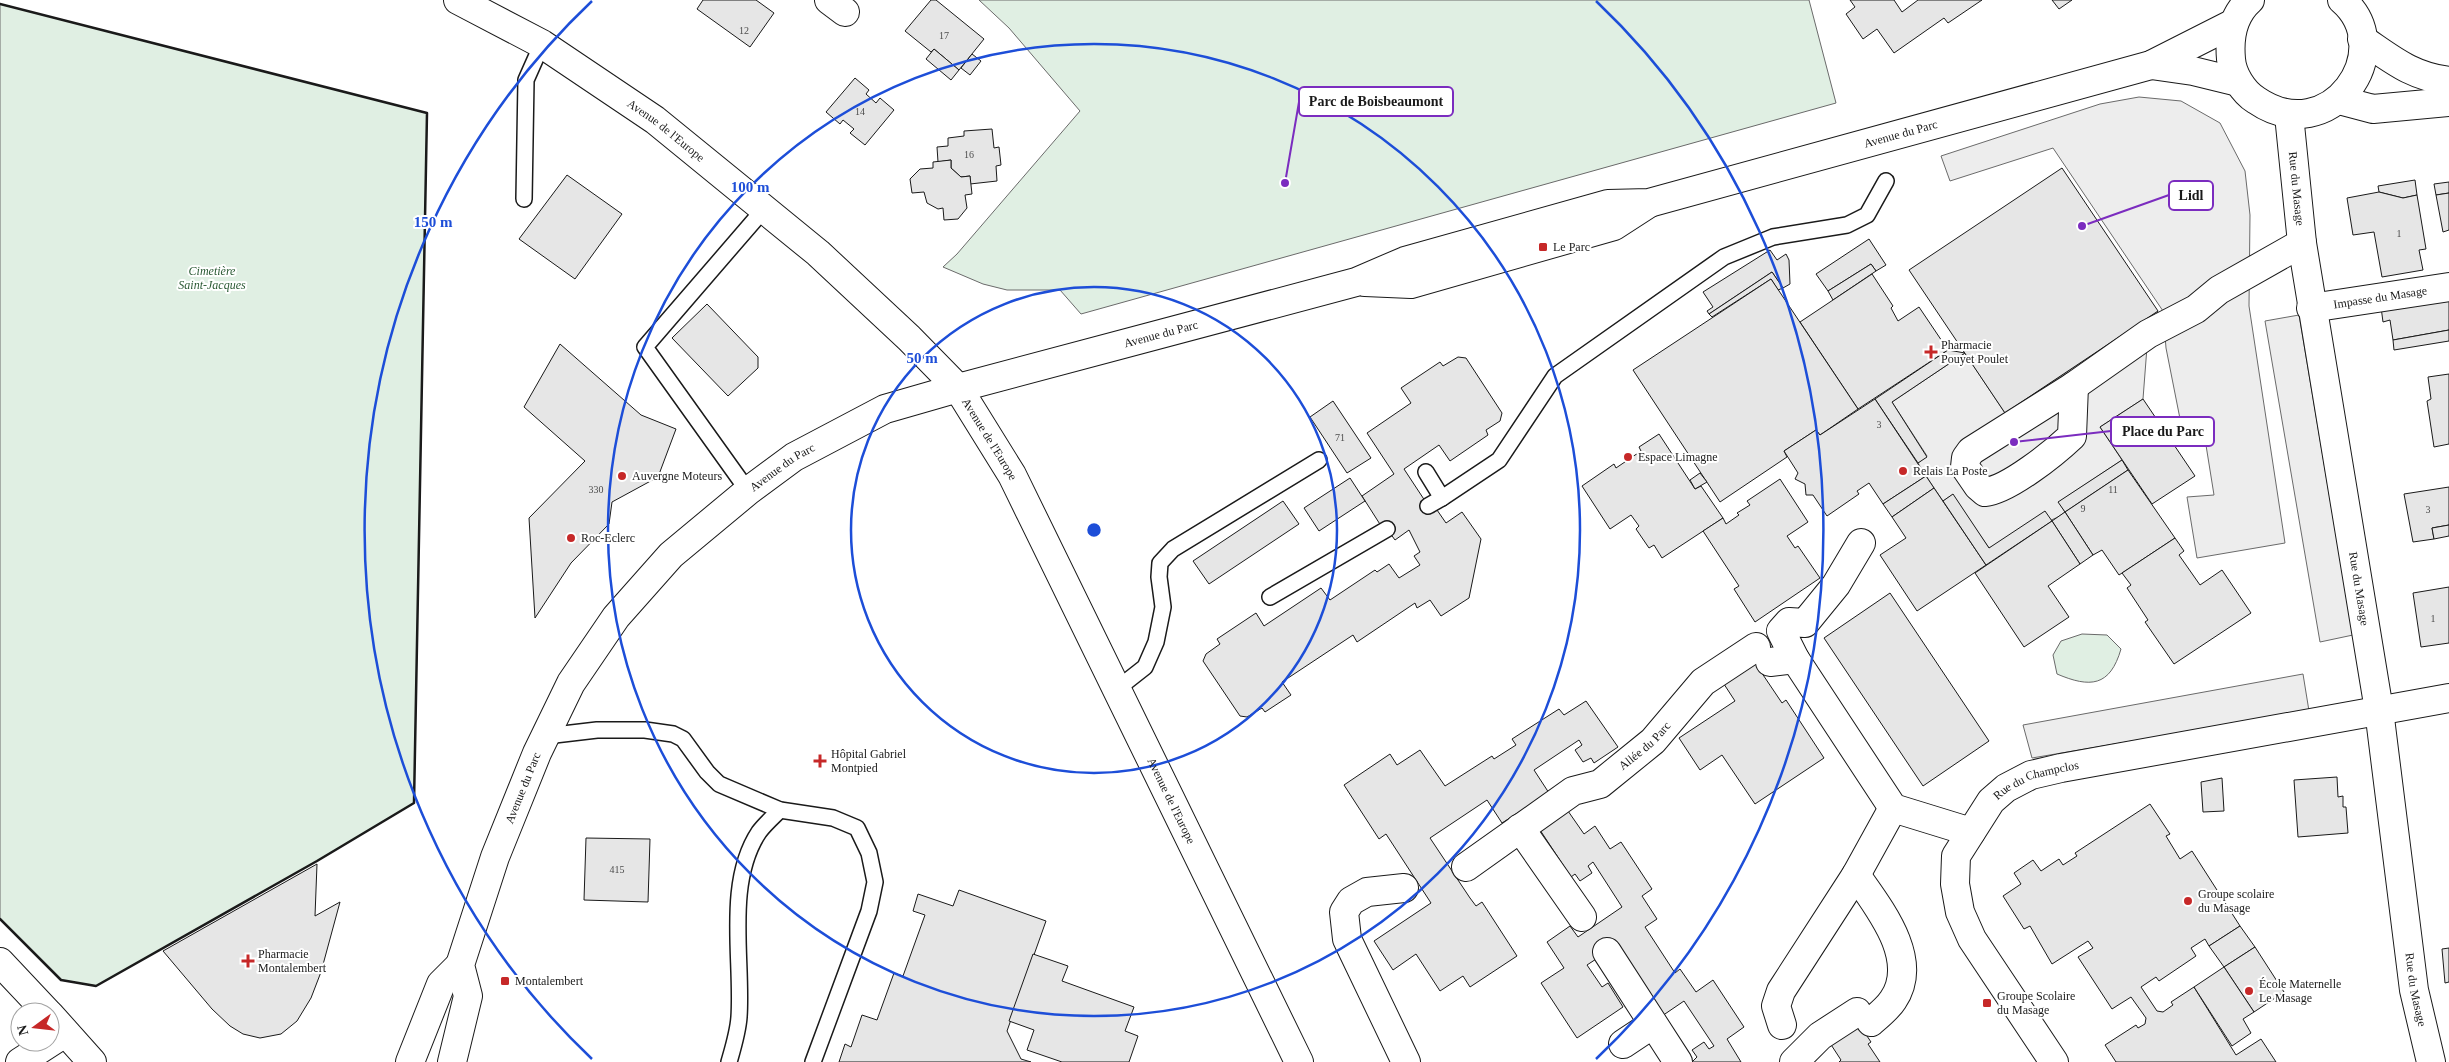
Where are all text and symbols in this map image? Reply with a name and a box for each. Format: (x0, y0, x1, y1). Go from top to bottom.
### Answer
house number: 12 (739, 25, 749, 36)
house number: 17 (939, 30, 949, 41)
callout: Parc de Boisbeaumont (1299, 87, 1453, 116)
text: Parc de Boisbeaumont (1309, 94, 1443, 109)
street label: Avenue de l'Europe (625, 96, 707, 165)
house number: 14 (855, 106, 865, 117)
street label: Avenue du Parc (1862, 117, 1939, 151)
house number: 16 (964, 149, 974, 160)
street label: Rue du Masage (2286, 151, 2307, 226)
text: 100 m (731, 179, 770, 195)
callout: Lidl (2169, 181, 2213, 210)
text: Lidl (2179, 188, 2204, 203)
text: 150 m (414, 214, 453, 230)
house number: 1 (2397, 228, 2402, 239)
place label: Le Parc (1553, 240, 1590, 254)
marker: Le Parc (1537, 241, 1549, 253)
park label: Cimetière Saint-Jacques (178, 264, 246, 292)
street label: Impasse du Masage (2332, 283, 2428, 312)
street label: Avenue du Parc (1123, 317, 1199, 350)
place label: Pharmacie Pouyet Poulet (1941, 338, 2009, 366)
marker: Pharmacie Pouyet Poulet (1925, 346, 1937, 358)
text: 50 m (906, 350, 938, 366)
street label: Avenue de l'Europe (959, 395, 1020, 482)
callout: Place du Parc (2111, 417, 2214, 446)
house number: 3 (1877, 419, 1882, 430)
text: Place du Parc (2122, 424, 2204, 439)
house number: 71 (1335, 432, 1345, 443)
street label: Avenue du Parc (747, 440, 817, 494)
place label: Espace Limagne (1638, 450, 1718, 464)
marker: Espace Limagne (1622, 451, 1634, 463)
place label: Relais La Poste (1913, 464, 1988, 478)
marker: Relais La Poste (1897, 465, 1909, 477)
place label: Auvergne Moteurs (632, 469, 722, 483)
marker: Auvergne Moteurs (616, 470, 628, 482)
house number: 330 (589, 484, 604, 495)
house number: 11 (2108, 484, 2118, 495)
house number: 9 (2081, 503, 2086, 514)
house number: 3 (2426, 504, 2431, 515)
centre of rings (1085, 521, 1103, 539)
place label: Roc-Eclerc (581, 531, 635, 545)
marker: Roc-Eclerc (565, 532, 577, 544)
street label: Rue du Masage (2346, 551, 2372, 627)
house number: 1 (2431, 613, 2436, 624)
street label: Allée du Parc (1616, 719, 1673, 773)
place label: Hôpital Gabriel Montpied (831, 747, 907, 775)
street label: Avenue du Parc (502, 750, 544, 826)
marker: Hôpital Gabriel Montpied (813, 754, 827, 768)
street label: Avenue de l'Europe (1144, 756, 1198, 846)
street label: Rue du Champclos (1990, 758, 2080, 803)
house number: 415 (610, 864, 625, 875)
place label: Groupe scolaire du Masage (2198, 887, 2274, 915)
marker: Groupe scolaire du Masage (2182, 895, 2194, 907)
place label: Pharmacie Montalembert (258, 947, 327, 975)
street label: Rue du Masage (2402, 952, 2429, 1028)
marker: Pharmacie Montalembert (242, 955, 254, 967)
place label: Montalembert (515, 974, 584, 988)
marker: Montalembert (499, 975, 511, 987)
place label: École Maternelle Le Masage (2259, 977, 2341, 1005)
marker: École Maternelle Le Masage (2243, 985, 2255, 997)
place label: Groupe Scolaire du Masage (1997, 989, 2075, 1017)
marker: Groupe Scolaire du Masage (1981, 997, 1993, 1009)
north arrow (10, 1002, 60, 1052)
text: N (14, 1023, 31, 1037)

